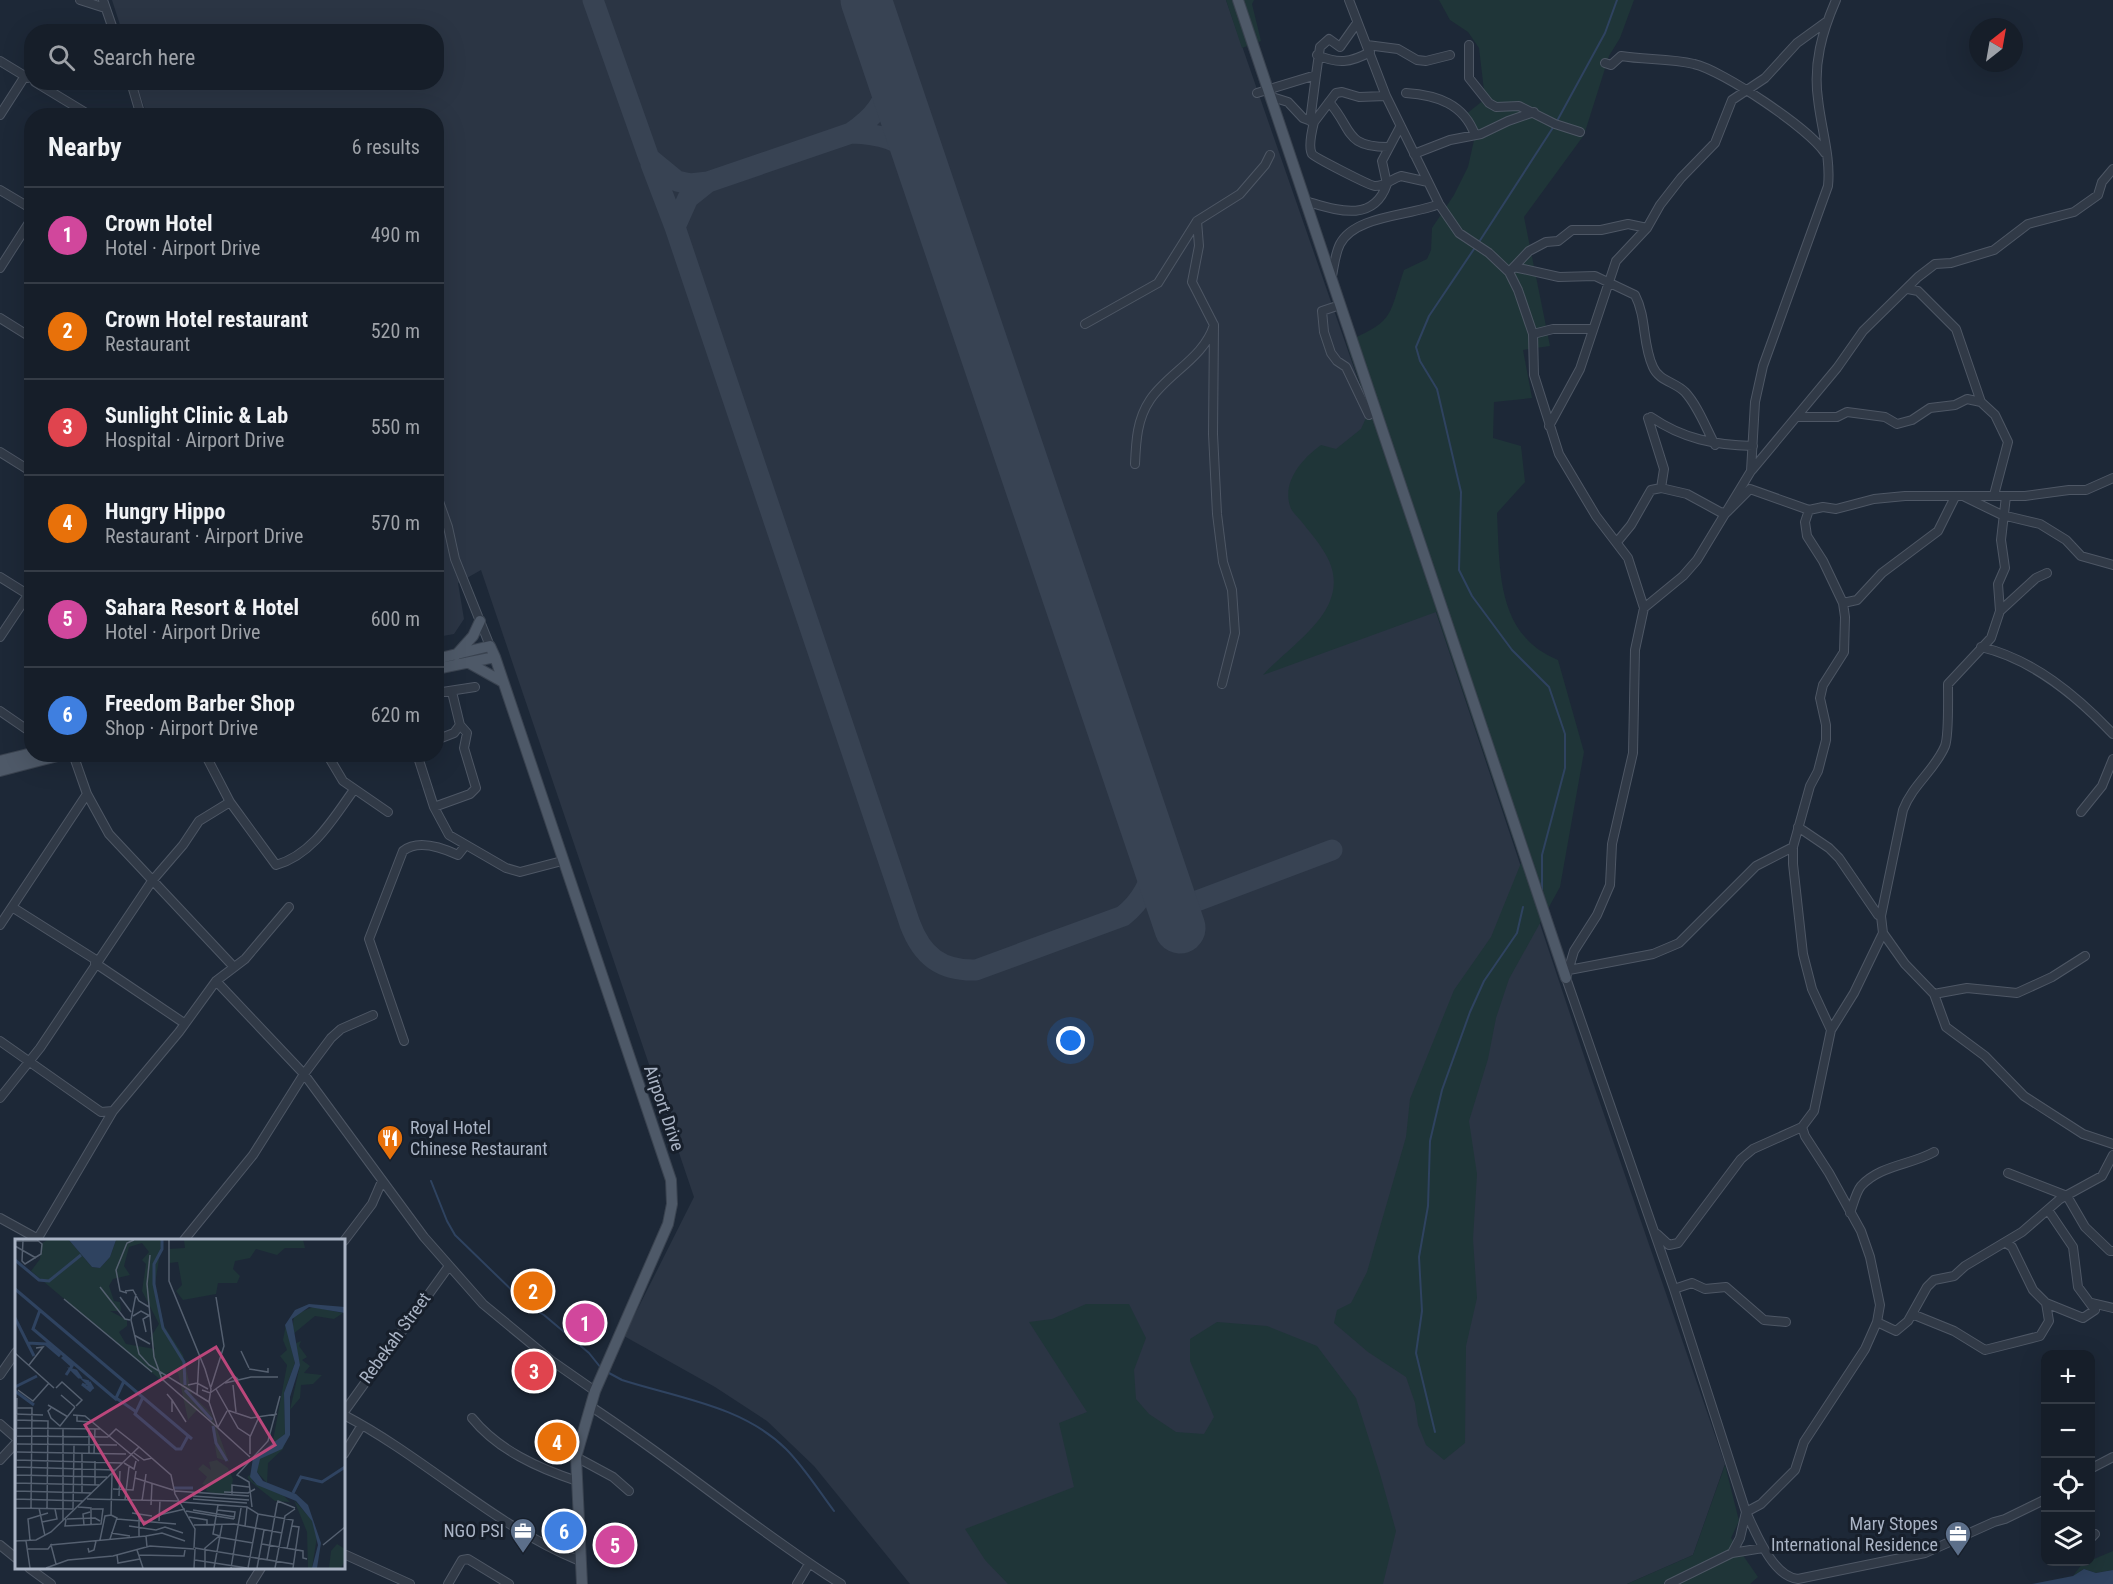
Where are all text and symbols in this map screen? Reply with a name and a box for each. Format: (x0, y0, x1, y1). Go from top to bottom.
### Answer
north arrow (1969, 18, 2023, 72)
search box (24, 24, 444, 90)
icon: search (45, 41, 78, 74)
text: Search here (93, 45, 195, 70)
text: Nearby (48, 132, 122, 162)
text: 6 results (352, 135, 420, 159)
text: Crown Hotel (105, 211, 212, 236)
text: 1 (62, 223, 73, 247)
text: 490 m (371, 223, 420, 247)
text: Hotel · Airport Drive (105, 236, 261, 260)
text: Crown Hotel restaurant (105, 307, 308, 332)
text: 2 (62, 319, 73, 343)
text: 520 m (371, 319, 420, 343)
text: Restaurant (105, 332, 190, 356)
text: Sunlight Clinic & Lab (105, 403, 288, 428)
text: 3 (62, 415, 73, 439)
text: 550 m (371, 415, 420, 439)
text: Hospital · Airport Drive (105, 428, 284, 452)
text: Hungry Hippo (105, 499, 225, 524)
text: 4 (62, 511, 73, 535)
text: 570 m (371, 511, 420, 535)
text: Restaurant · Airport Drive (105, 524, 303, 548)
text: Sahara Resort & Hotel (105, 595, 299, 620)
text: 5 (62, 607, 73, 631)
text: 600 m (371, 607, 420, 631)
text: Hotel · Airport Drive (105, 620, 261, 644)
text: Freedom Barber Shop (105, 691, 295, 716)
text: 6 (62, 703, 73, 727)
text: 620 m (371, 703, 420, 727)
text: Shop · Airport Drive (105, 716, 258, 740)
your location (1056, 1026, 1085, 1055)
street label: Airport Drive (640, 1062, 689, 1153)
place label: Royal Hotel Chinese Restaurant (410, 1117, 548, 1159)
restaurant icon: Royal Hotel Chinese Restaurant (375, 1123, 405, 1161)
inset map (15, 1239, 345, 1569)
pin: 2 (514, 1268, 552, 1314)
street label: Rebekah Street (355, 1288, 435, 1387)
pin: 1 (566, 1300, 604, 1346)
pin: 3 (514, 1348, 554, 1394)
map controls (2041, 1350, 2095, 1566)
button: + (2041, 1350, 2095, 1404)
button: − (2041, 1404, 2095, 1458)
pin: 4 (538, 1420, 576, 1464)
button: locate (2041, 1458, 2095, 1512)
pin: 6 (544, 1508, 584, 1553)
button: layers (2041, 1512, 2095, 1566)
place label: Mary Stopes International Residence (1771, 1513, 1938, 1555)
office icon: NGO PSI (508, 1516, 538, 1554)
office icon: Mary Stopes International Residence (1943, 1519, 1973, 1557)
place label: NGO PSI (443, 1520, 504, 1541)
pin: 5 (596, 1522, 634, 1568)

